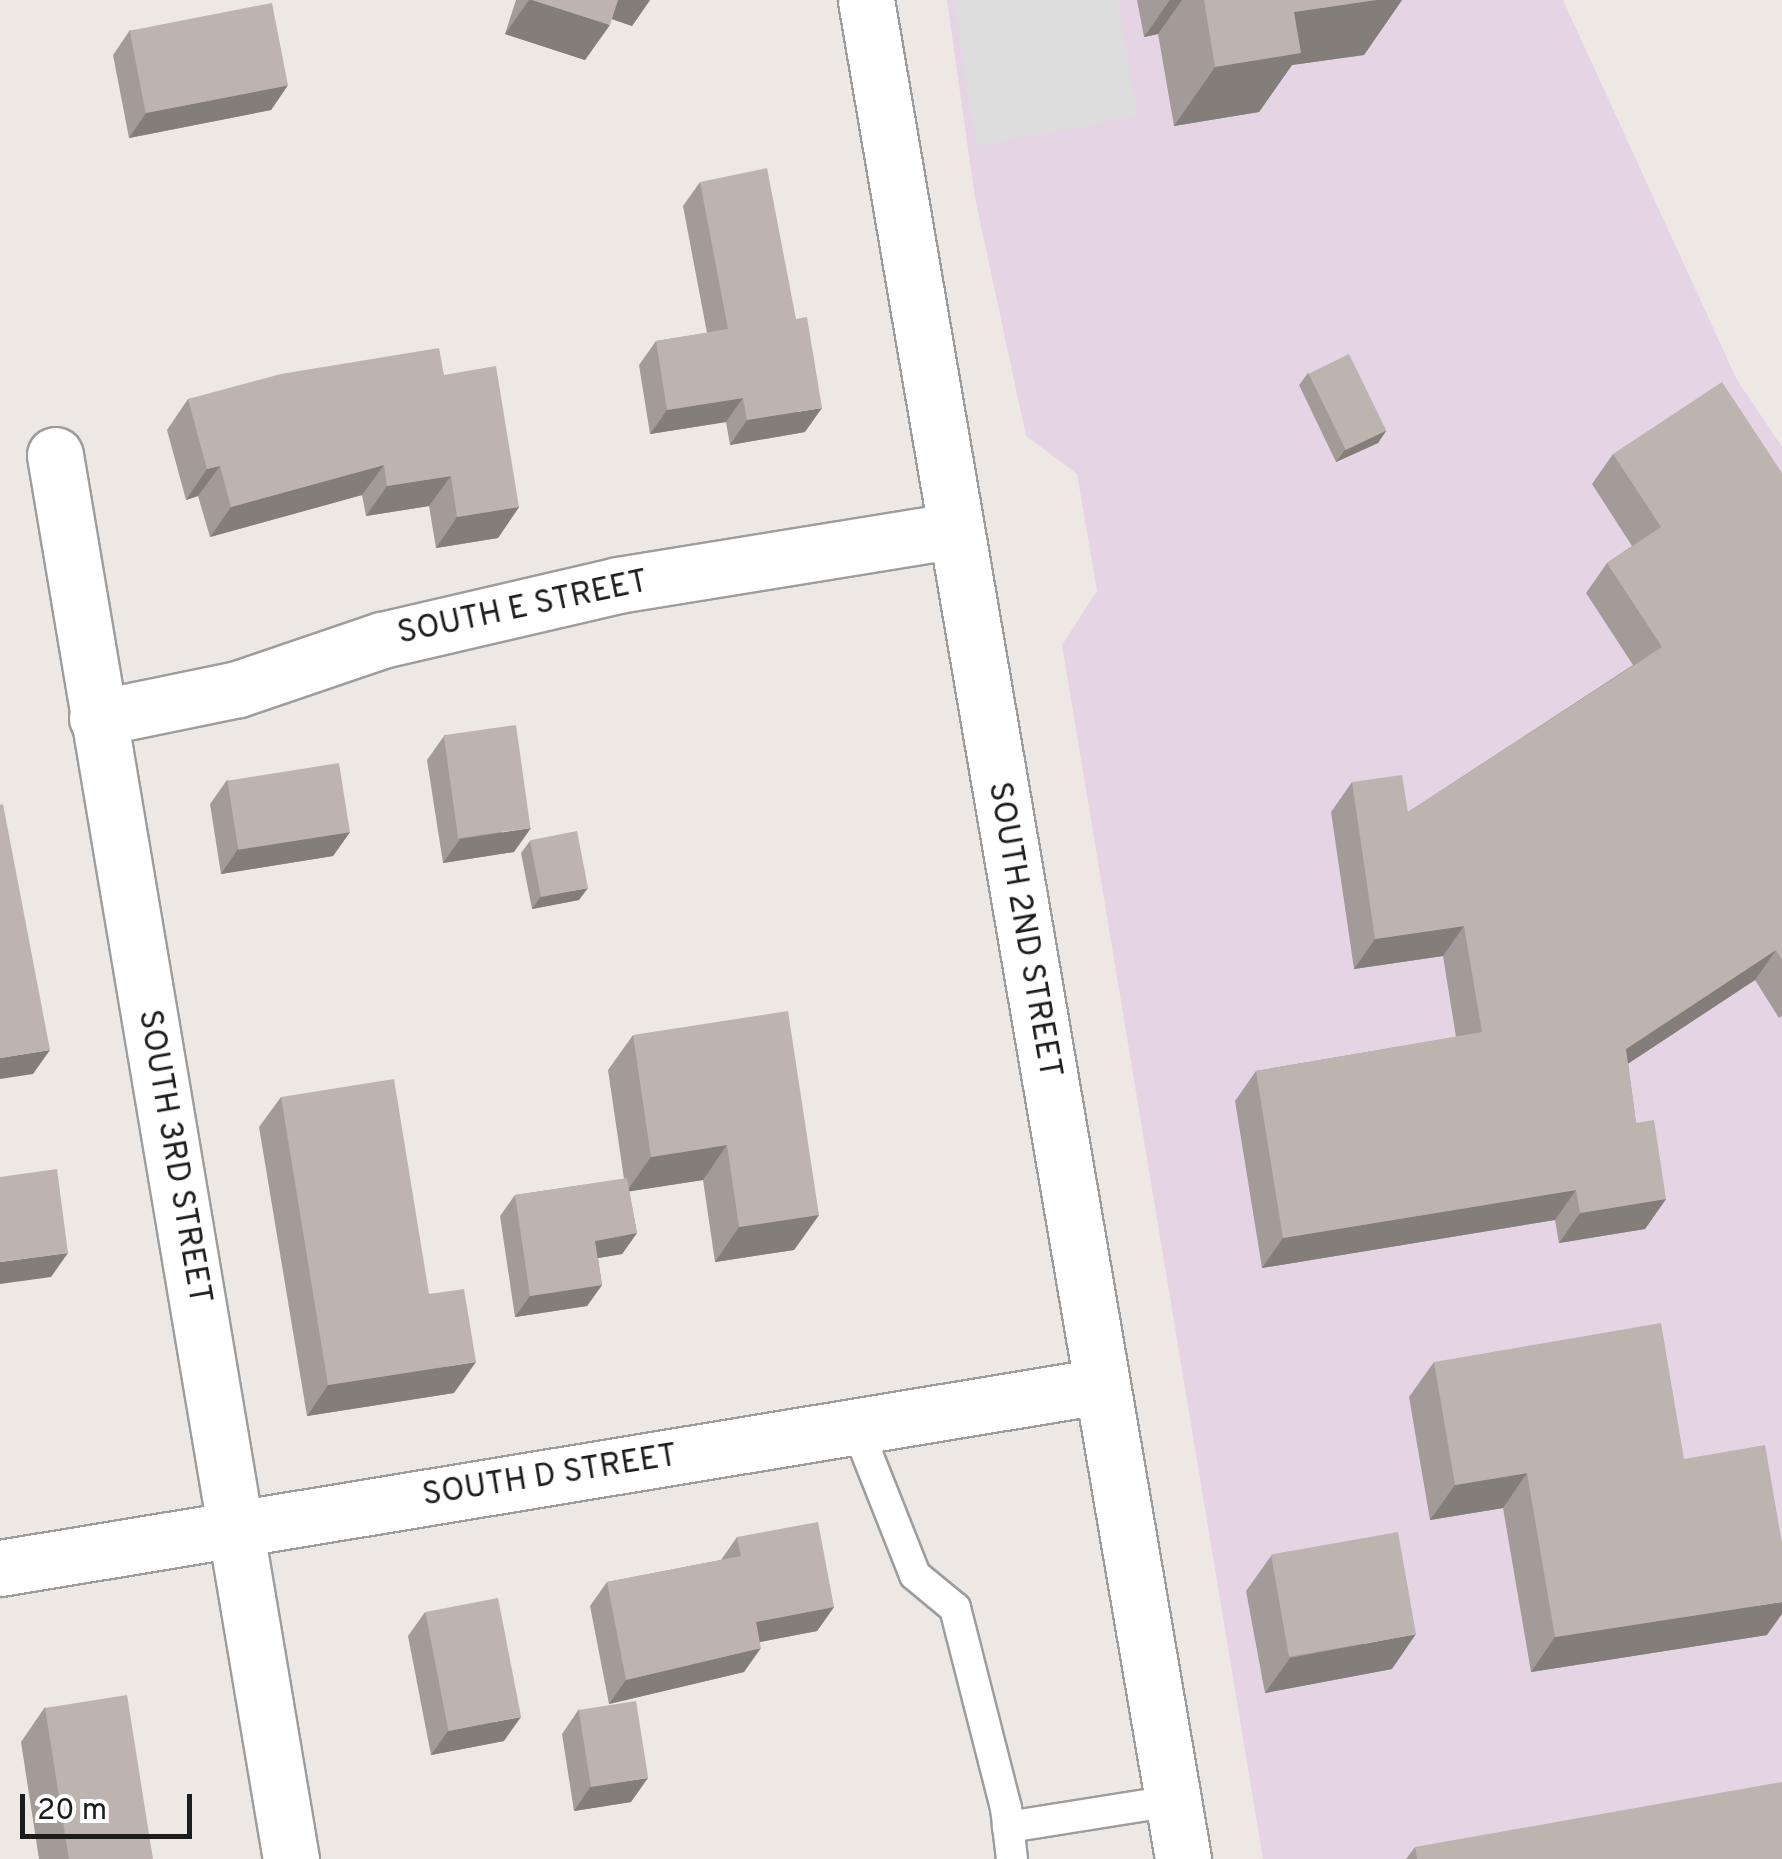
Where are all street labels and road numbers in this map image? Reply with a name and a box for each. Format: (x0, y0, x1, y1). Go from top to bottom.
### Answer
street label: SOUTH E STREET (394, 564, 652, 654)
street label: SOUTH 2ND STREET (978, 779, 1068, 1081)
street label: SOUTH 3RD STREET (128, 1007, 218, 1307)
street label: SOUTH D STREET (420, 1438, 680, 1516)

